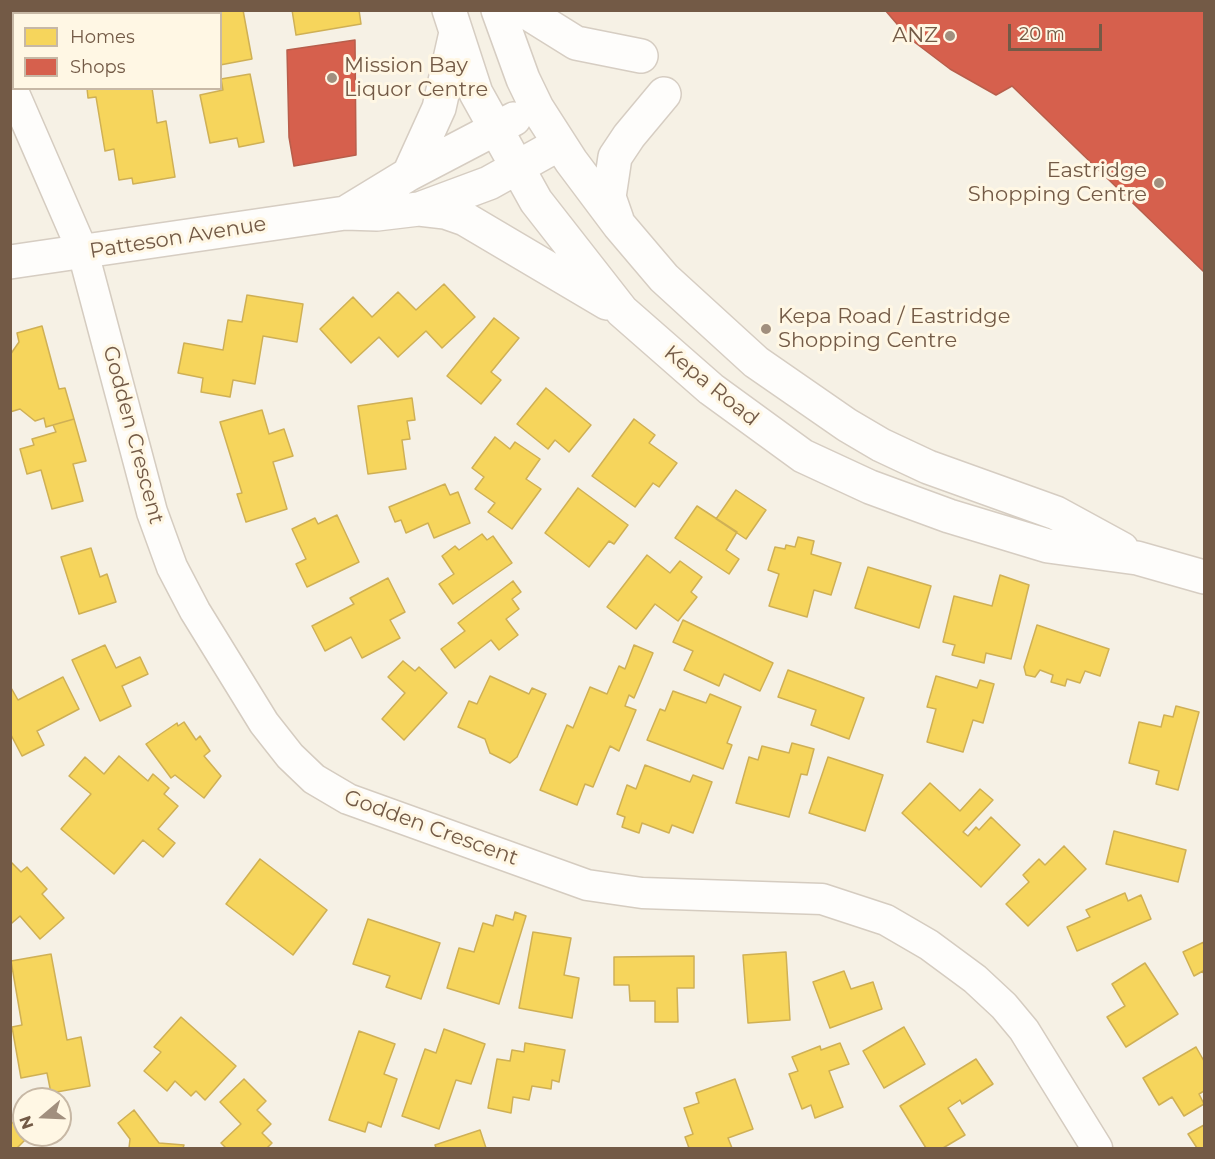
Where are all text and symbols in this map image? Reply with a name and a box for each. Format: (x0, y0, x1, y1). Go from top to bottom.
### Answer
legend (12, 12, 222, 90)
scale bar (1011, 12, 1106, 50)
place label: ANZ (892, 23, 938, 49)
text: 20 m (1019, 23, 1065, 45)
text: Homes (70, 26, 135, 48)
marker: ANZ (943, 29, 957, 43)
place label: Mission Bay Liquor Centre (344, 53, 488, 103)
text: Shops (70, 56, 126, 78)
marker: Mission Bay Liquor Centre (325, 71, 339, 85)
place label: Eastridge Shopping Centre (968, 158, 1147, 208)
marker: Eastridge Shopping Centre (1152, 176, 1166, 190)
street label: Patteson Avenue (88, 212, 268, 264)
place label: Kepa Road / Eastridge Shopping Centre (778, 304, 1010, 354)
marker: Kepa Road / Eastridge Shopping Centre (759, 322, 773, 336)
street label: Kepa Road (659, 340, 763, 432)
street label: Godden Crescent (97, 343, 169, 527)
street label: Godden Crescent (341, 785, 521, 871)
north arrow (12, 1087, 72, 1147)
text: N (15, 1113, 37, 1132)

